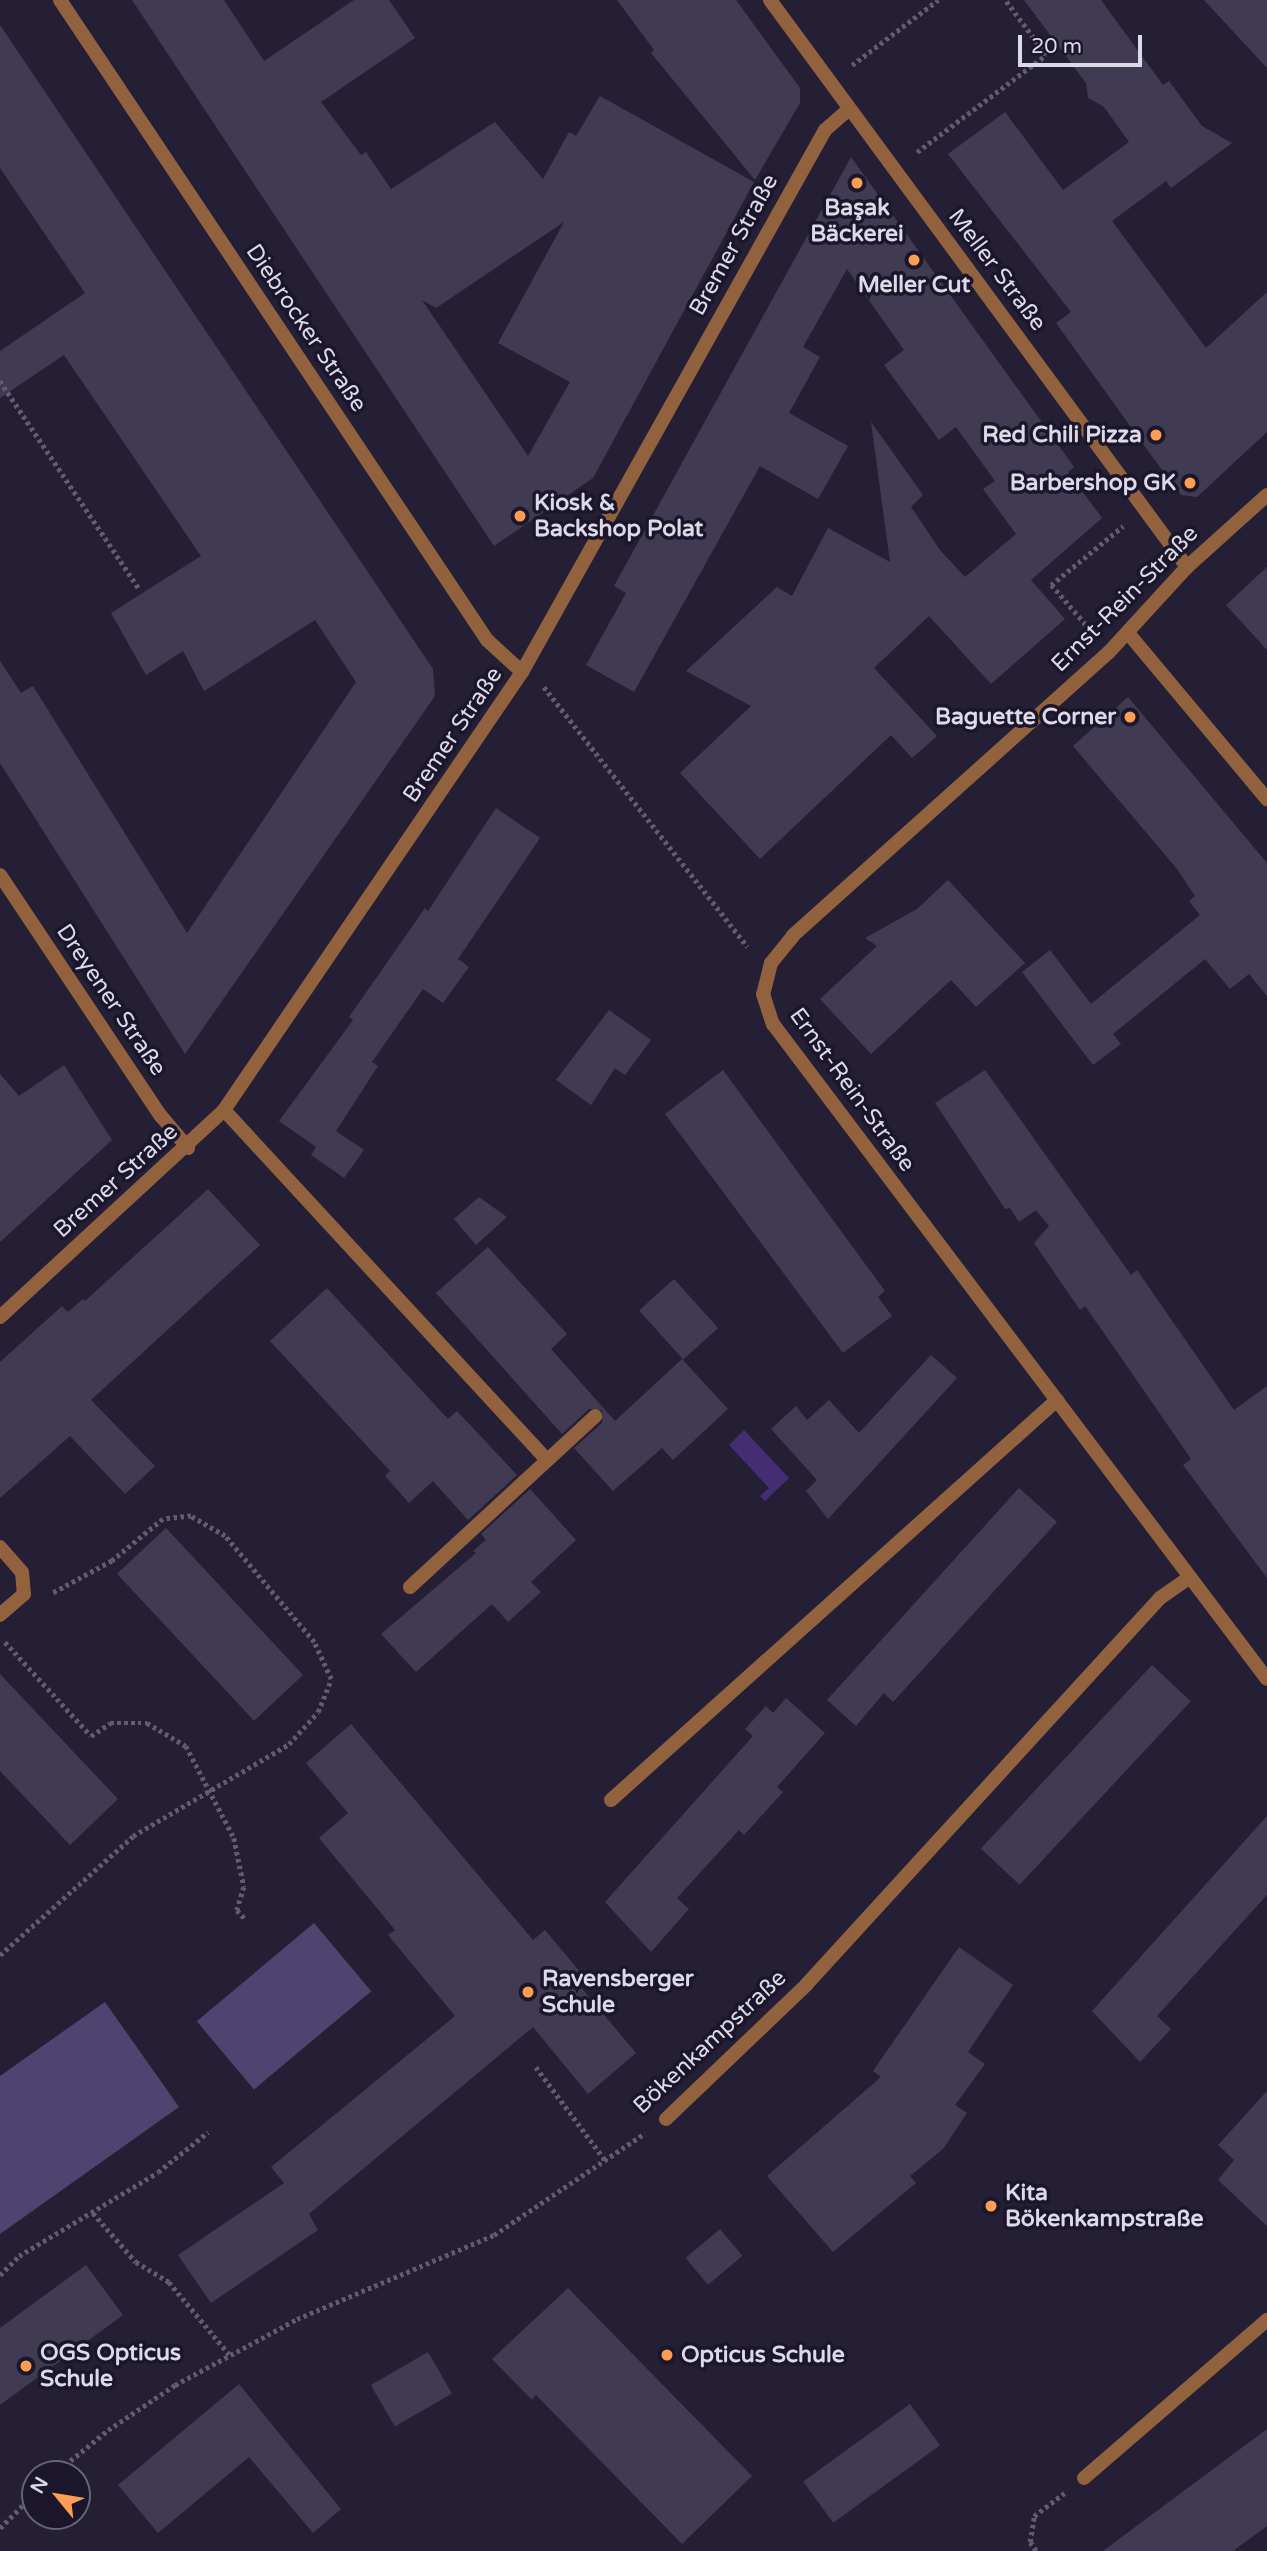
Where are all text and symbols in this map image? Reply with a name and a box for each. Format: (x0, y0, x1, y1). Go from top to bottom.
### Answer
scale bar (1022, 21, 1146, 65)
text: 20 m (1031, 34, 1082, 59)
street label: Bremer Straße (684, 169, 784, 321)
marker: Başak Bäckerei (849, 175, 865, 191)
place label: Başak Bäckerei (810, 194, 904, 248)
street label: Meller Straße (942, 204, 1052, 336)
street label: Diebrocker Straße (240, 239, 372, 417)
marker: Meller Cut (906, 252, 922, 268)
place label: Meller Cut (858, 271, 970, 299)
place label: Red Chili Pizza (982, 421, 1142, 449)
marker: Red Chili Pizza (1148, 427, 1164, 443)
place label: Barbershop GK (1010, 469, 1176, 497)
marker: Barbershop GK (1182, 475, 1198, 491)
place label: Kiosk & Backshop Polat (534, 489, 703, 543)
marker: Kiosk & Backshop Polat (512, 508, 528, 524)
street label: Ernst-Rein-Straße (1046, 520, 1204, 678)
street label: Bremer Straße (398, 662, 508, 808)
place label: Baguette Corner (935, 703, 1116, 731)
marker: Baguette Corner (1122, 709, 1138, 725)
street label: Dreyener Straße (50, 919, 172, 1081)
street label: Ernst-Rein-Straße (783, 1003, 921, 1177)
street label: Bremer Straße (48, 1118, 184, 1244)
street label: Bökenkampstraße (628, 1964, 792, 2120)
place label: Ravensberger Schule (542, 1965, 694, 2019)
marker: Ravensberger Schule (520, 1984, 536, 2000)
place label: Kita Bökenkampstraße (1005, 2179, 1203, 2233)
marker: Kita Bökenkampstraße (983, 2198, 999, 2214)
place label: OGS Opticus Schule (40, 2339, 181, 2393)
place label: Opticus Schule (681, 2341, 845, 2369)
marker: Opticus Schule (659, 2347, 675, 2363)
marker: OGS Opticus Schule (18, 2358, 34, 2374)
north arrow (21, 2460, 91, 2530)
text: N (26, 2473, 53, 2498)

